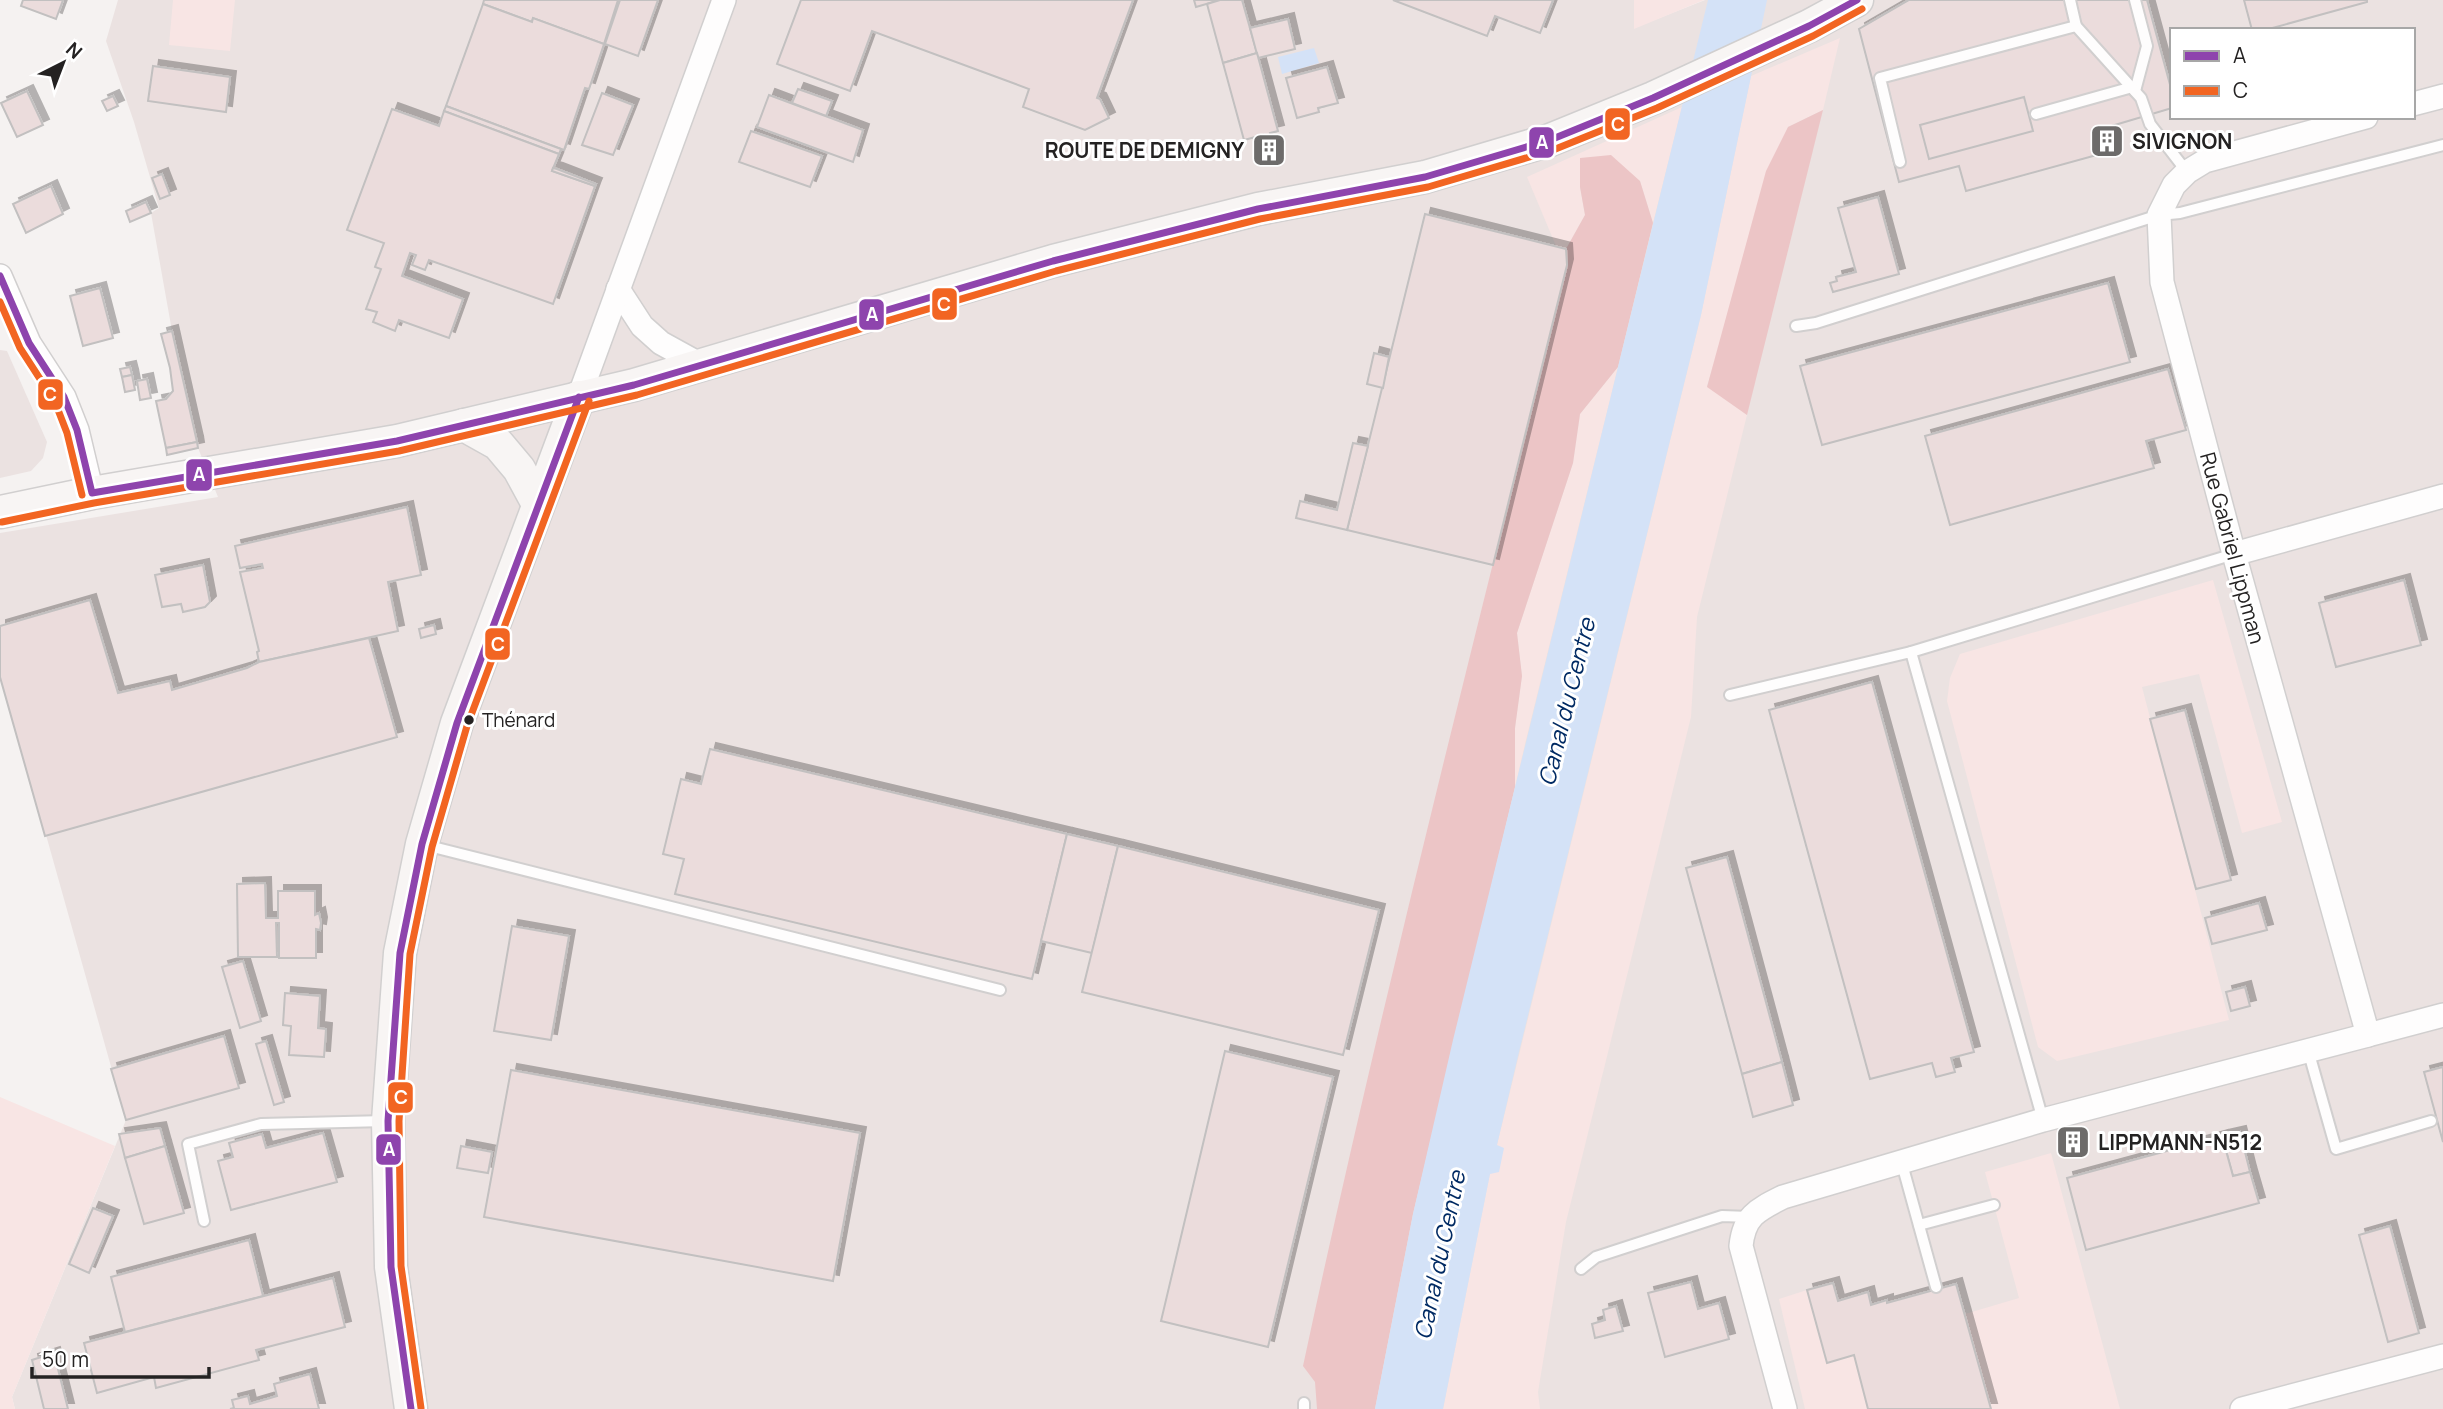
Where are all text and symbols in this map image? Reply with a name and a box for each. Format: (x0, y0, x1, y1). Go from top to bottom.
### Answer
north arrow (28, 28, 98, 98)
legend (2170, 28, 2415, 119)
text: N (61, 36, 88, 65)
text: A (2233, 41, 2246, 69)
text: C (2233, 76, 2248, 104)
line badge: C (1604, 107, 1631, 141)
text: C (1611, 111, 1625, 137)
building icon: SIVIGNON (2088, 122, 2126, 160)
line badge: A (1528, 126, 1555, 159)
place label: SIVIGNON (2132, 127, 2232, 155)
text: A (1536, 129, 1549, 155)
building icon: ROUTE DE DEMIGNY (1250, 131, 1288, 169)
place label: ROUTE DE DEMIGNY (1045, 136, 1244, 164)
line badge: C (931, 287, 958, 321)
text: C (937, 291, 951, 317)
line badge: A (858, 298, 885, 331)
text: A (866, 301, 879, 327)
line badge: C (37, 378, 64, 411)
text: C (43, 381, 57, 407)
street label: Rue Gabriel Lippman (2194, 449, 2272, 647)
line badge: A (185, 458, 213, 492)
text: A (193, 461, 206, 487)
water label: Canal du Centre (1530, 613, 1603, 789)
line badge: C (484, 627, 511, 661)
text: C (491, 631, 505, 657)
place label: Thénard (482, 707, 555, 733)
marker: Thénard (462, 713, 476, 727)
line badge: C (387, 1081, 414, 1114)
text: C (394, 1084, 408, 1110)
building icon: LIPPMANN-N512 (2054, 1123, 2092, 1161)
place label: LIPPMANN-N512 (2098, 1128, 2262, 1156)
line badge: A (375, 1133, 402, 1166)
text: A (383, 1136, 396, 1162)
water label: Canal du Centre (1406, 1166, 1473, 1342)
scale bar (32, 1336, 208, 1380)
text: 50 m (42, 1345, 89, 1373)

